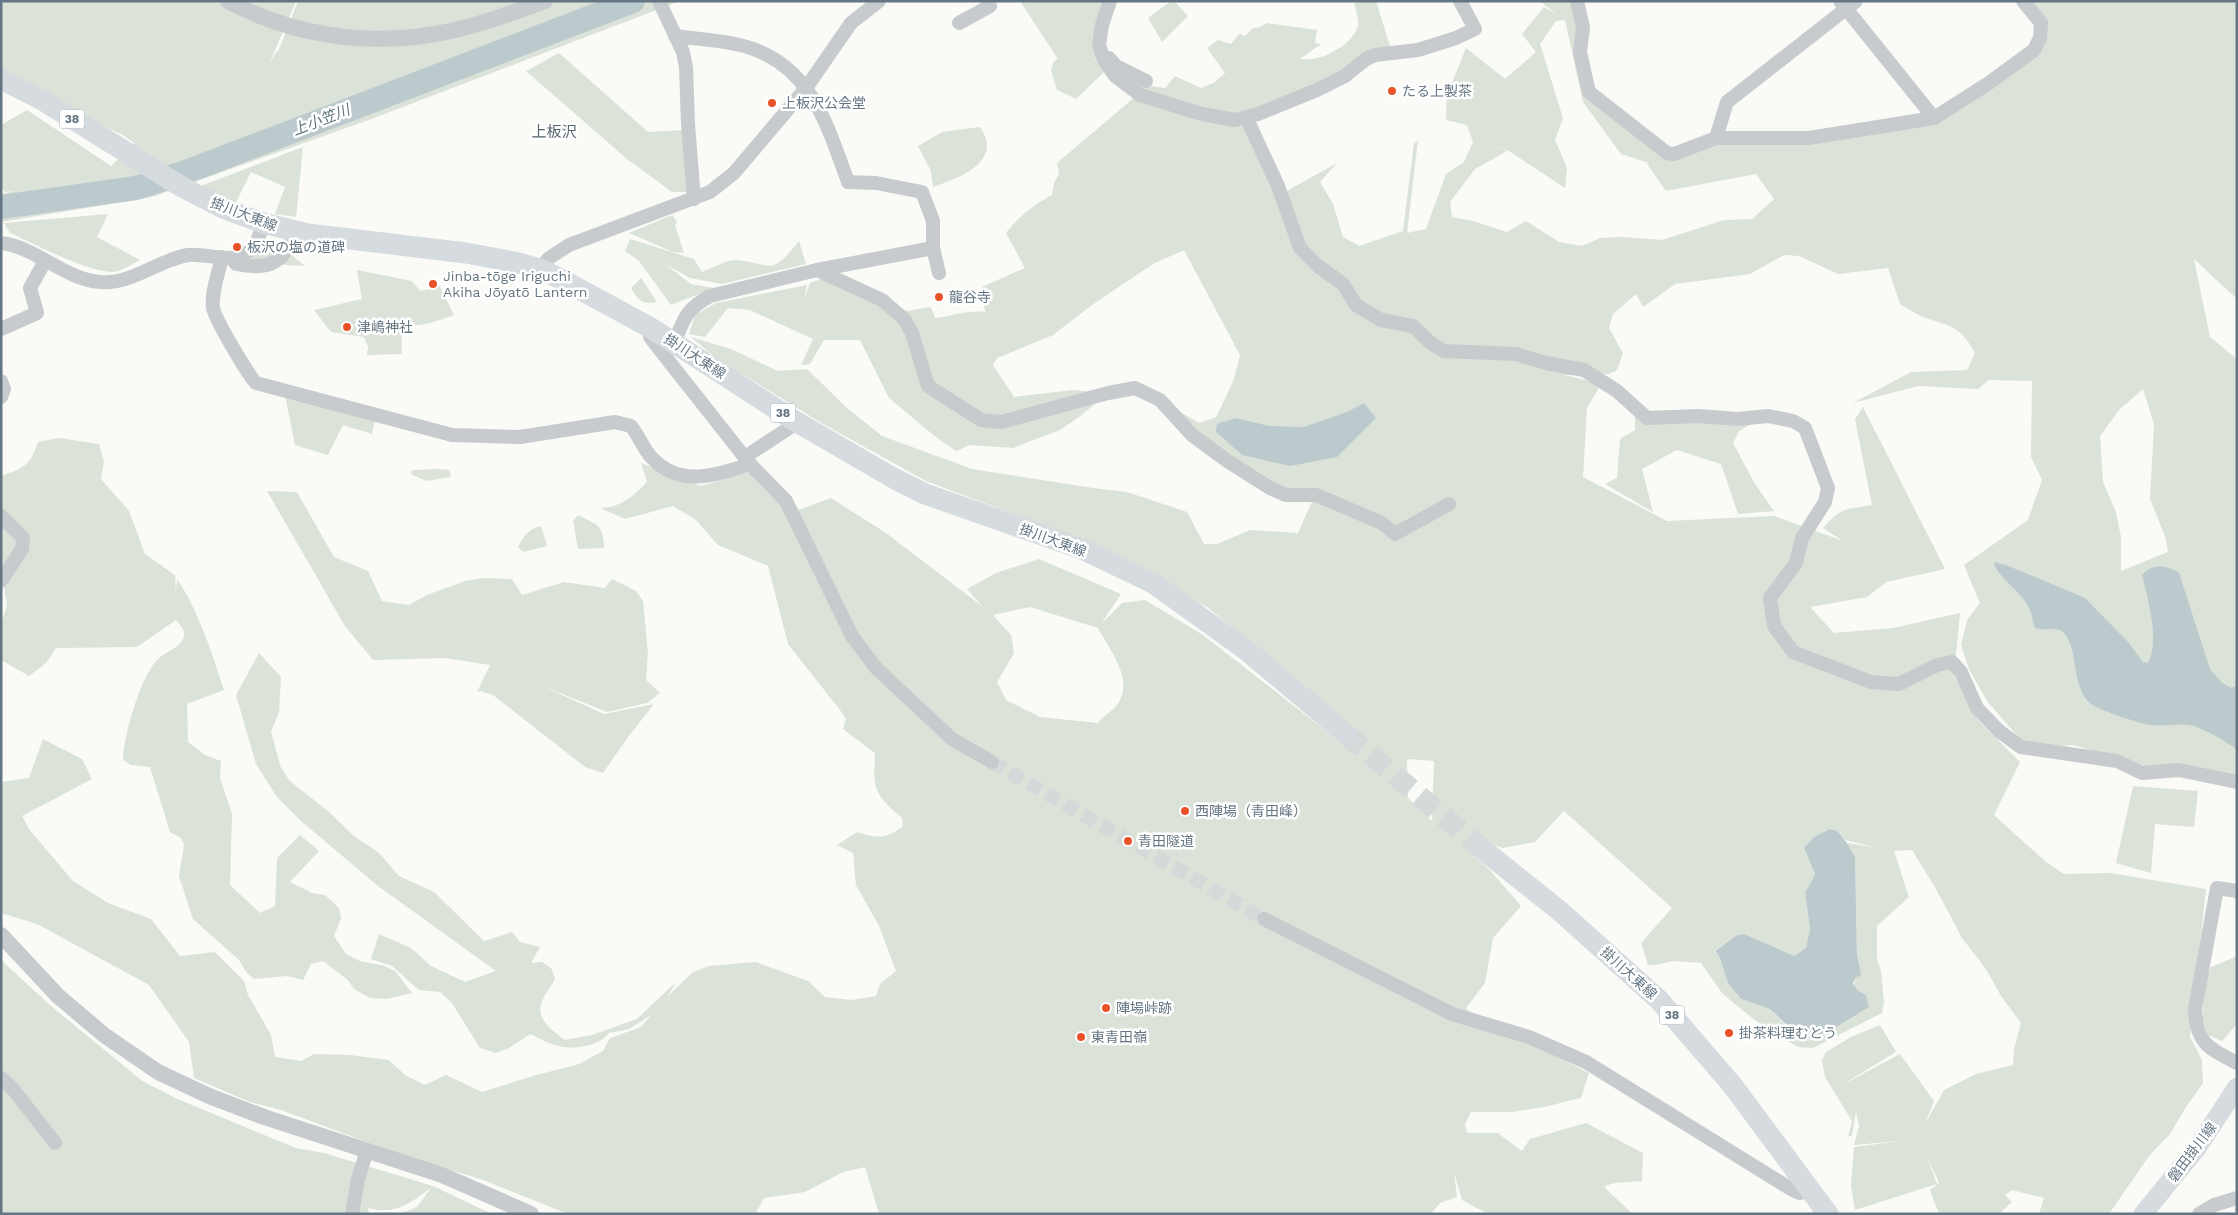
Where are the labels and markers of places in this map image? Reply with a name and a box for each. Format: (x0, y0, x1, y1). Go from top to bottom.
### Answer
place label: たる上製茶 (1402, 83, 1472, 99)
marker: たる上製茶 (1386, 85, 1398, 97)
place label: 上板沢公会堂 (782, 95, 866, 111)
marker: 上板沢公会堂 (766, 97, 778, 109)
place label: 板沢の塩の道碑 (247, 239, 345, 255)
marker: 板沢の塩の道碑 (231, 241, 243, 253)
place label: Jinba-tōge Iriguchi Akiha Jōyatō Lantern (443, 268, 588, 300)
marker: Jinba-tōge Iriguchi Akiha Jōyatō Lantern (427, 278, 439, 290)
place label: 龍谷寺 (949, 289, 991, 305)
marker: 龍谷寺 (933, 291, 945, 303)
place label: 津嶋神社 (357, 319, 413, 335)
marker: 津嶋神社 (341, 321, 353, 333)
place label: 西陣場（青田峰） (1195, 803, 1307, 819)
marker: 西陣場（青田峰） (1179, 805, 1191, 817)
place label: 青田隧道 (1138, 833, 1194, 849)
marker: 青田隧道 (1122, 835, 1134, 847)
place label: 陣場峠跡 (1116, 1000, 1172, 1016)
marker: 陣場峠跡 (1100, 1002, 1112, 1014)
place label: 掛茶料理むとう (1739, 1025, 1837, 1041)
marker: 掛茶料理むとう (1723, 1027, 1735, 1039)
place label: 東青田嶺 (1091, 1029, 1147, 1045)
marker: 東青田嶺 (1075, 1031, 1087, 1043)

